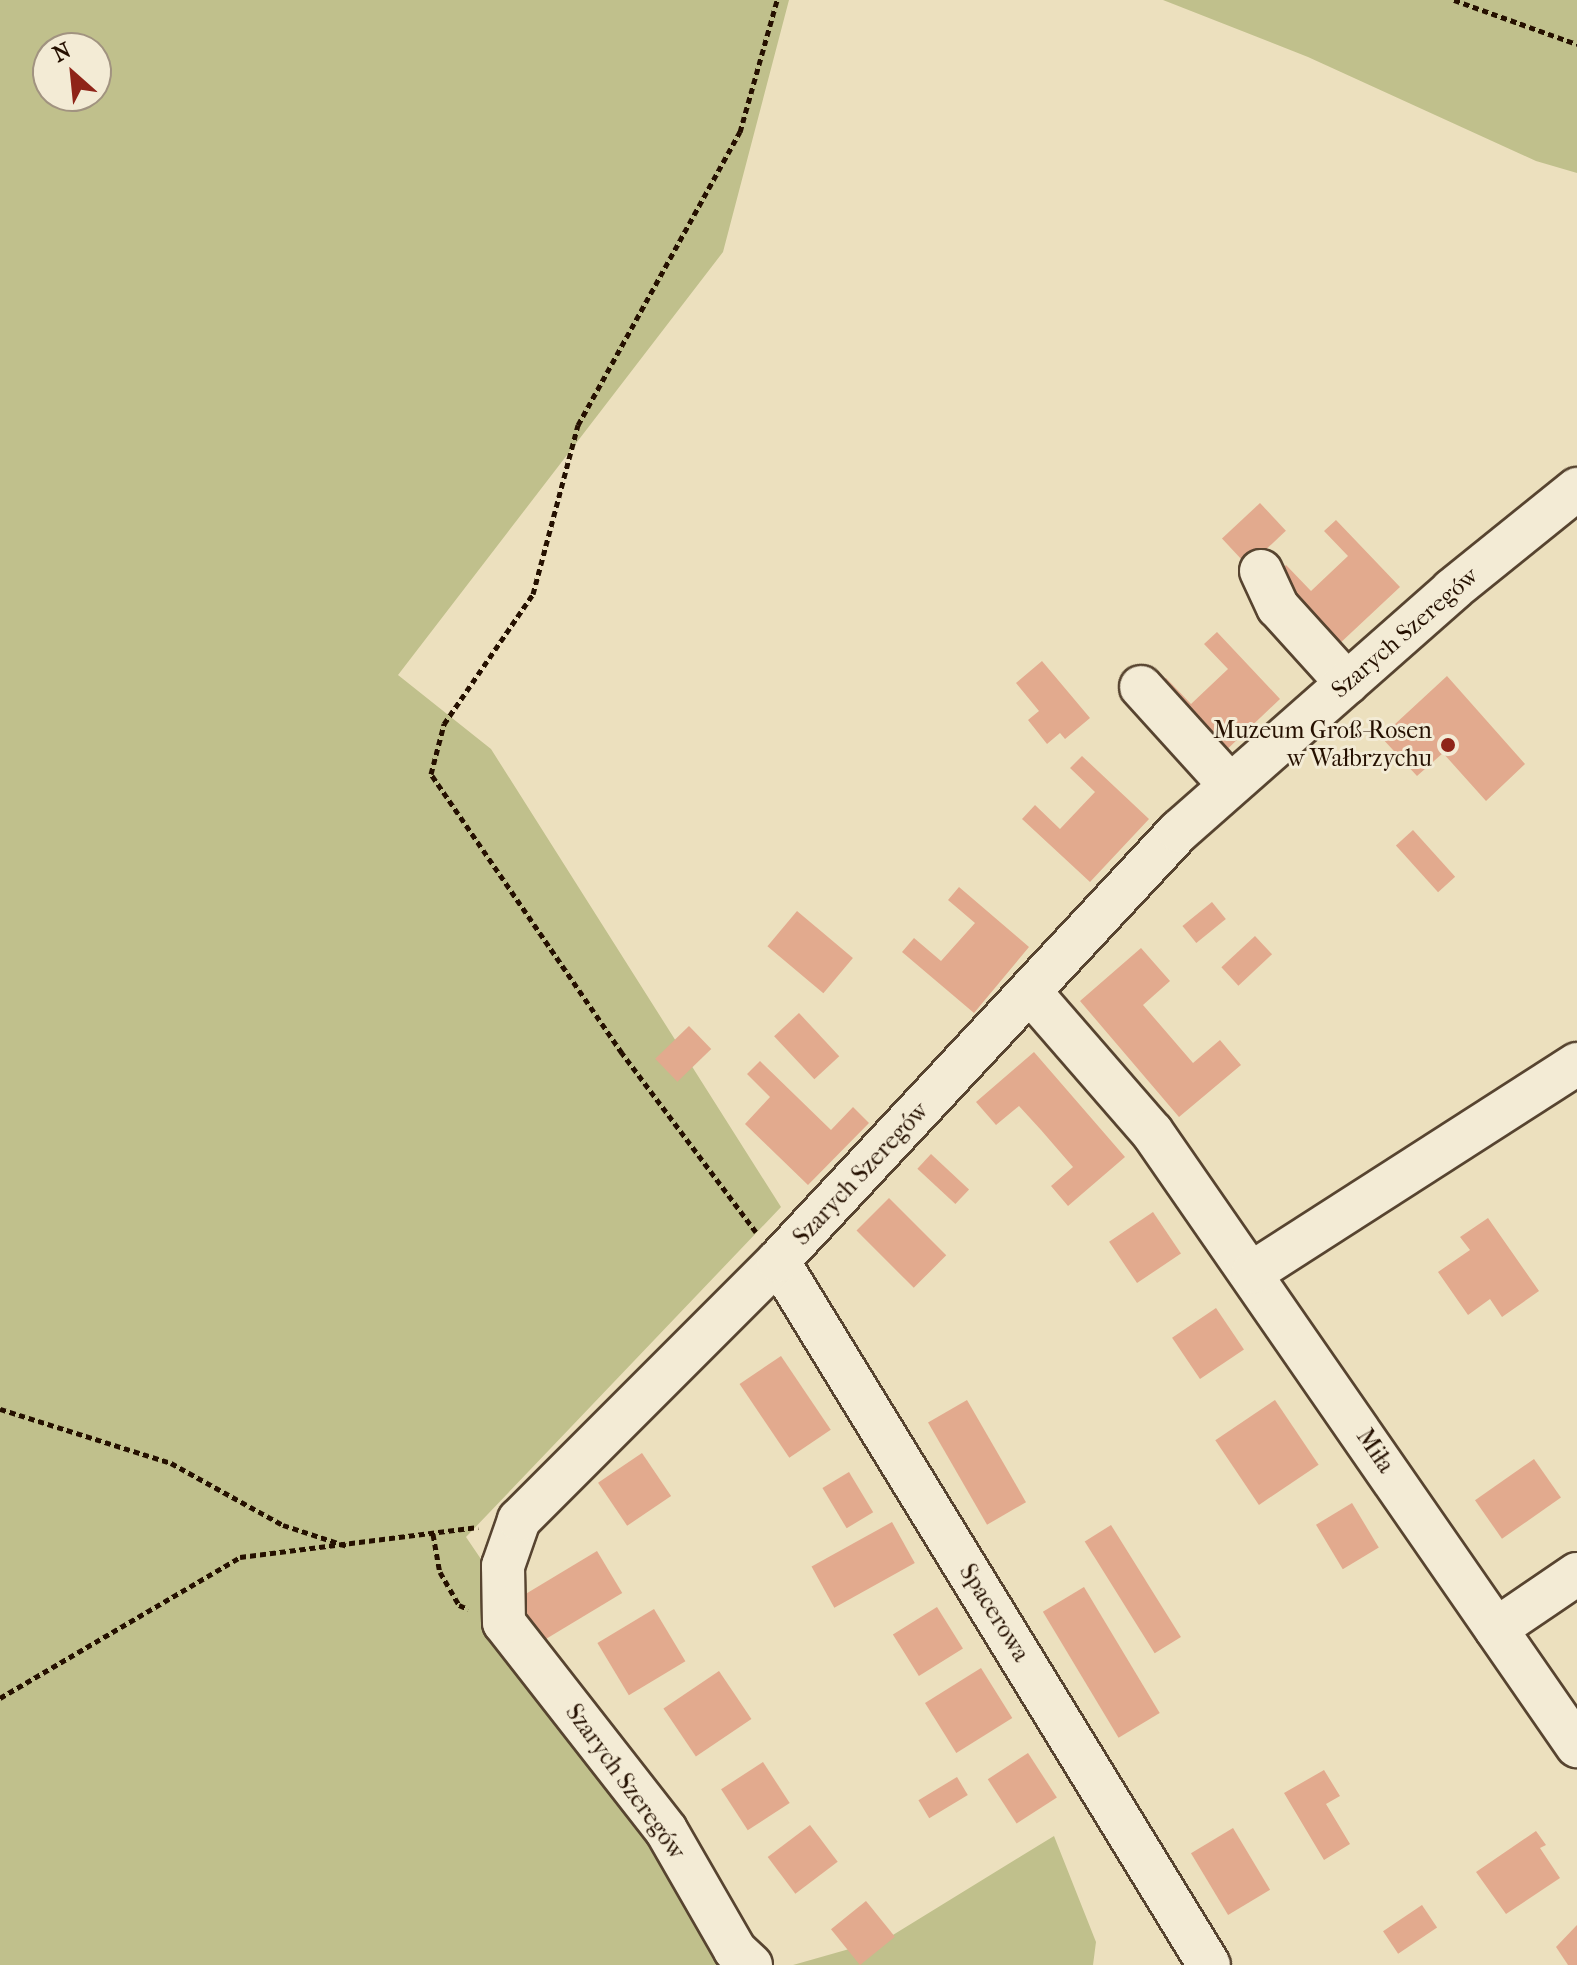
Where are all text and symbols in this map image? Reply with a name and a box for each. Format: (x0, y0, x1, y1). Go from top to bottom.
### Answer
north arrow (32, 32, 112, 112)
text: N (49, 37, 75, 68)
street label: Szarych Szeregów (1326, 561, 1484, 705)
place label: Muzeum Groß-Rosen w Wałbrzychu (1213, 717, 1432, 773)
marker: Muzeum Groß-Rosen w Wałbrzychu (1439, 736, 1457, 754)
street label: Szarych Szeregów (787, 1097, 935, 1251)
street label: Miła (1350, 1424, 1400, 1478)
street label: Spacerowa (953, 1559, 1035, 1667)
street label: Szarych Szeregów (559, 1699, 691, 1865)

